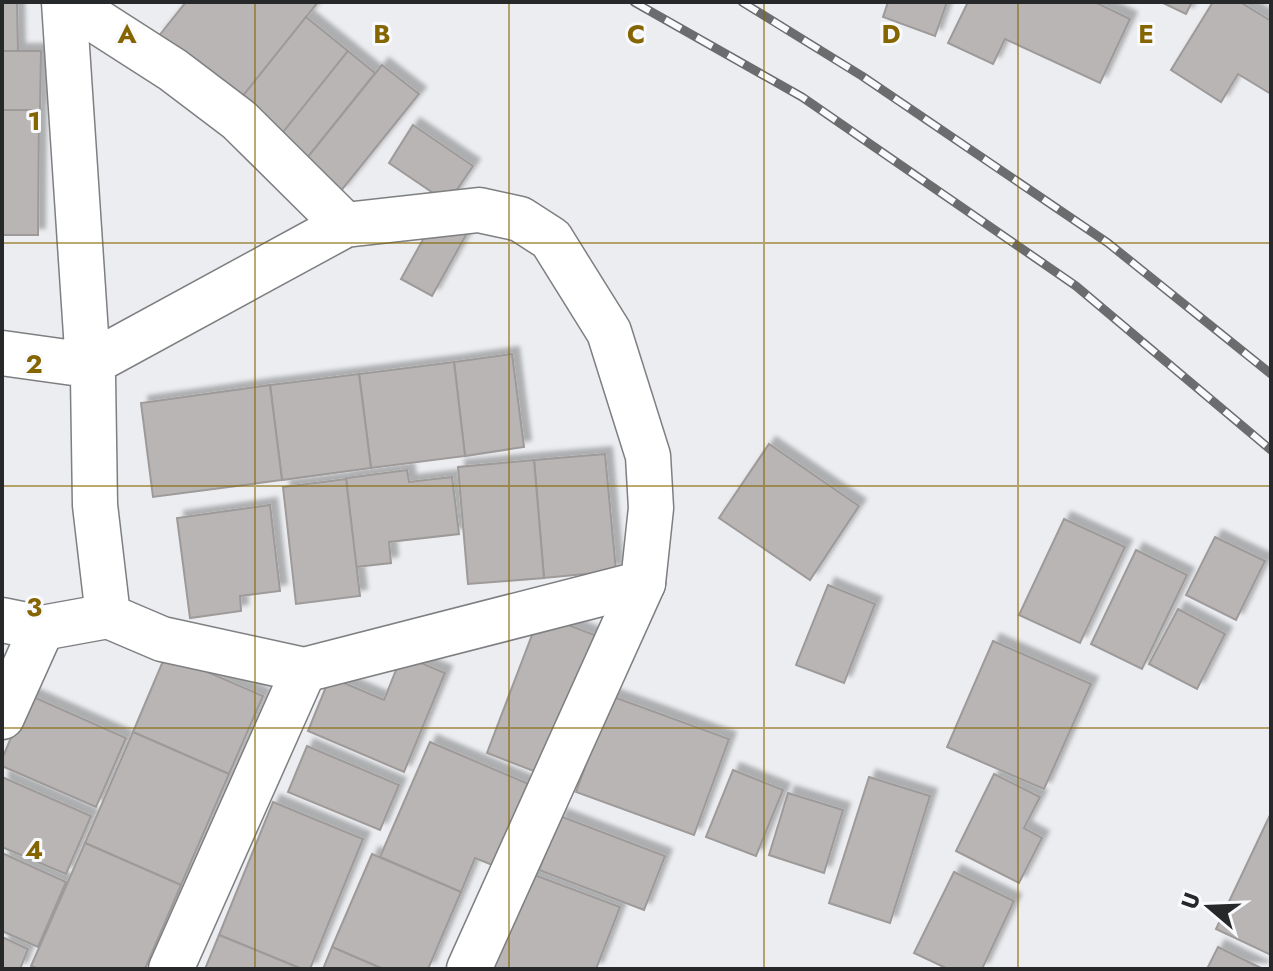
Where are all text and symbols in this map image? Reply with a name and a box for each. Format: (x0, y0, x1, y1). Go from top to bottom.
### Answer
text: A (116, 15, 137, 53)
text: B (373, 15, 391, 53)
text: C (627, 15, 645, 53)
text: D (881, 15, 901, 53)
text: E (1138, 15, 1154, 53)
text: 1 (27, 102, 41, 140)
text: 2 (25, 345, 43, 383)
text: 3 (26, 588, 42, 626)
text: 4 (25, 831, 43, 869)
north arrow (1169, 867, 1249, 947)
text: U (1172, 888, 1208, 913)

